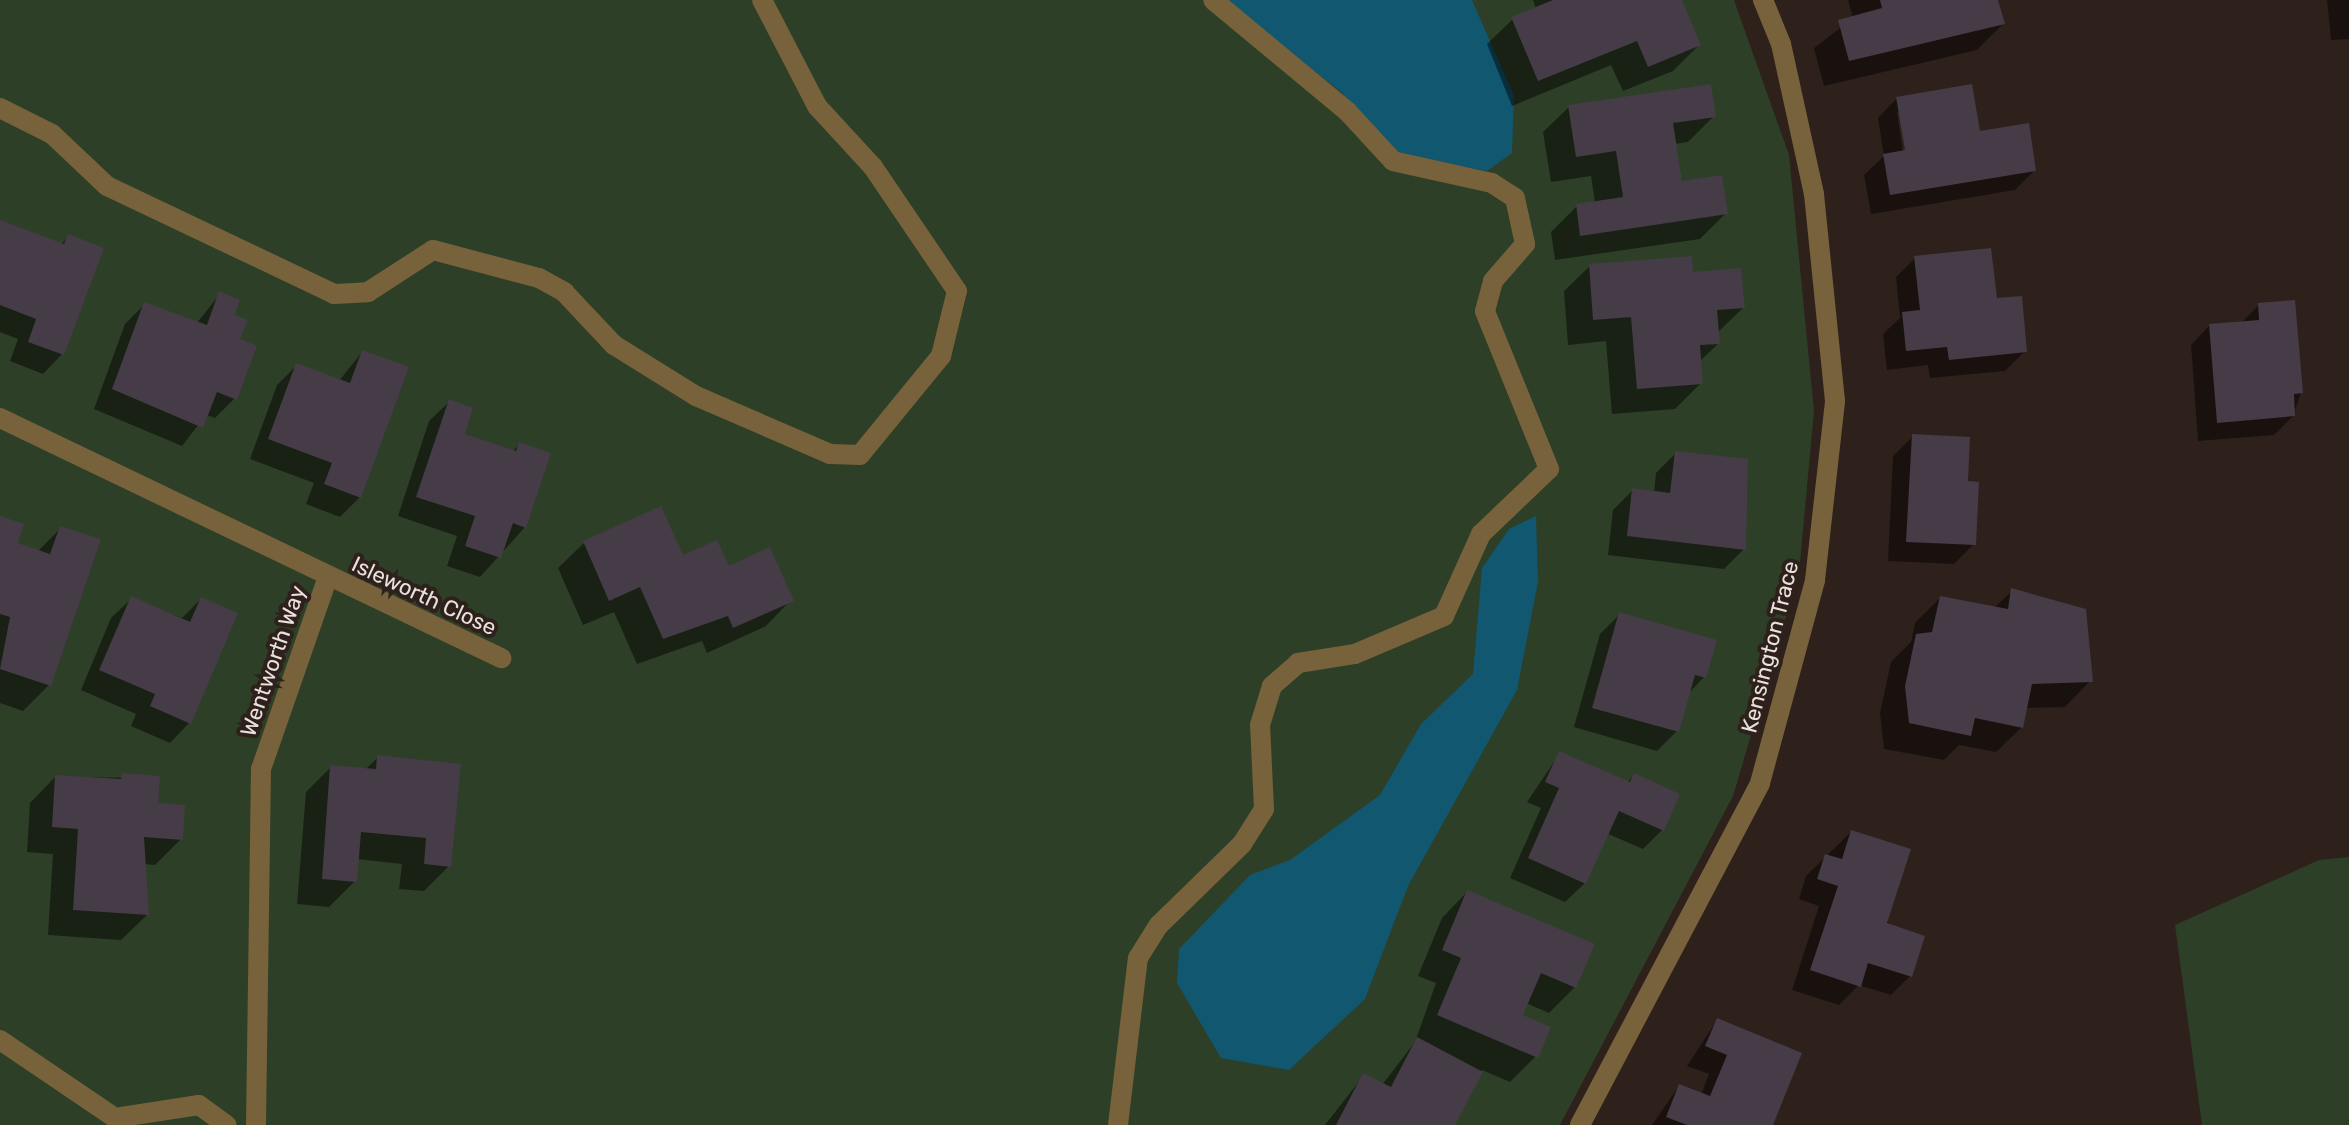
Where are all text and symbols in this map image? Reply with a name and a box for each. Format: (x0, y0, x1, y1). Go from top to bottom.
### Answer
street label: Isleworth Close (348, 551, 500, 641)
street label: Kensington Trace (1736, 558, 1804, 736)
street label: Wentworth Way (235, 582, 311, 740)

